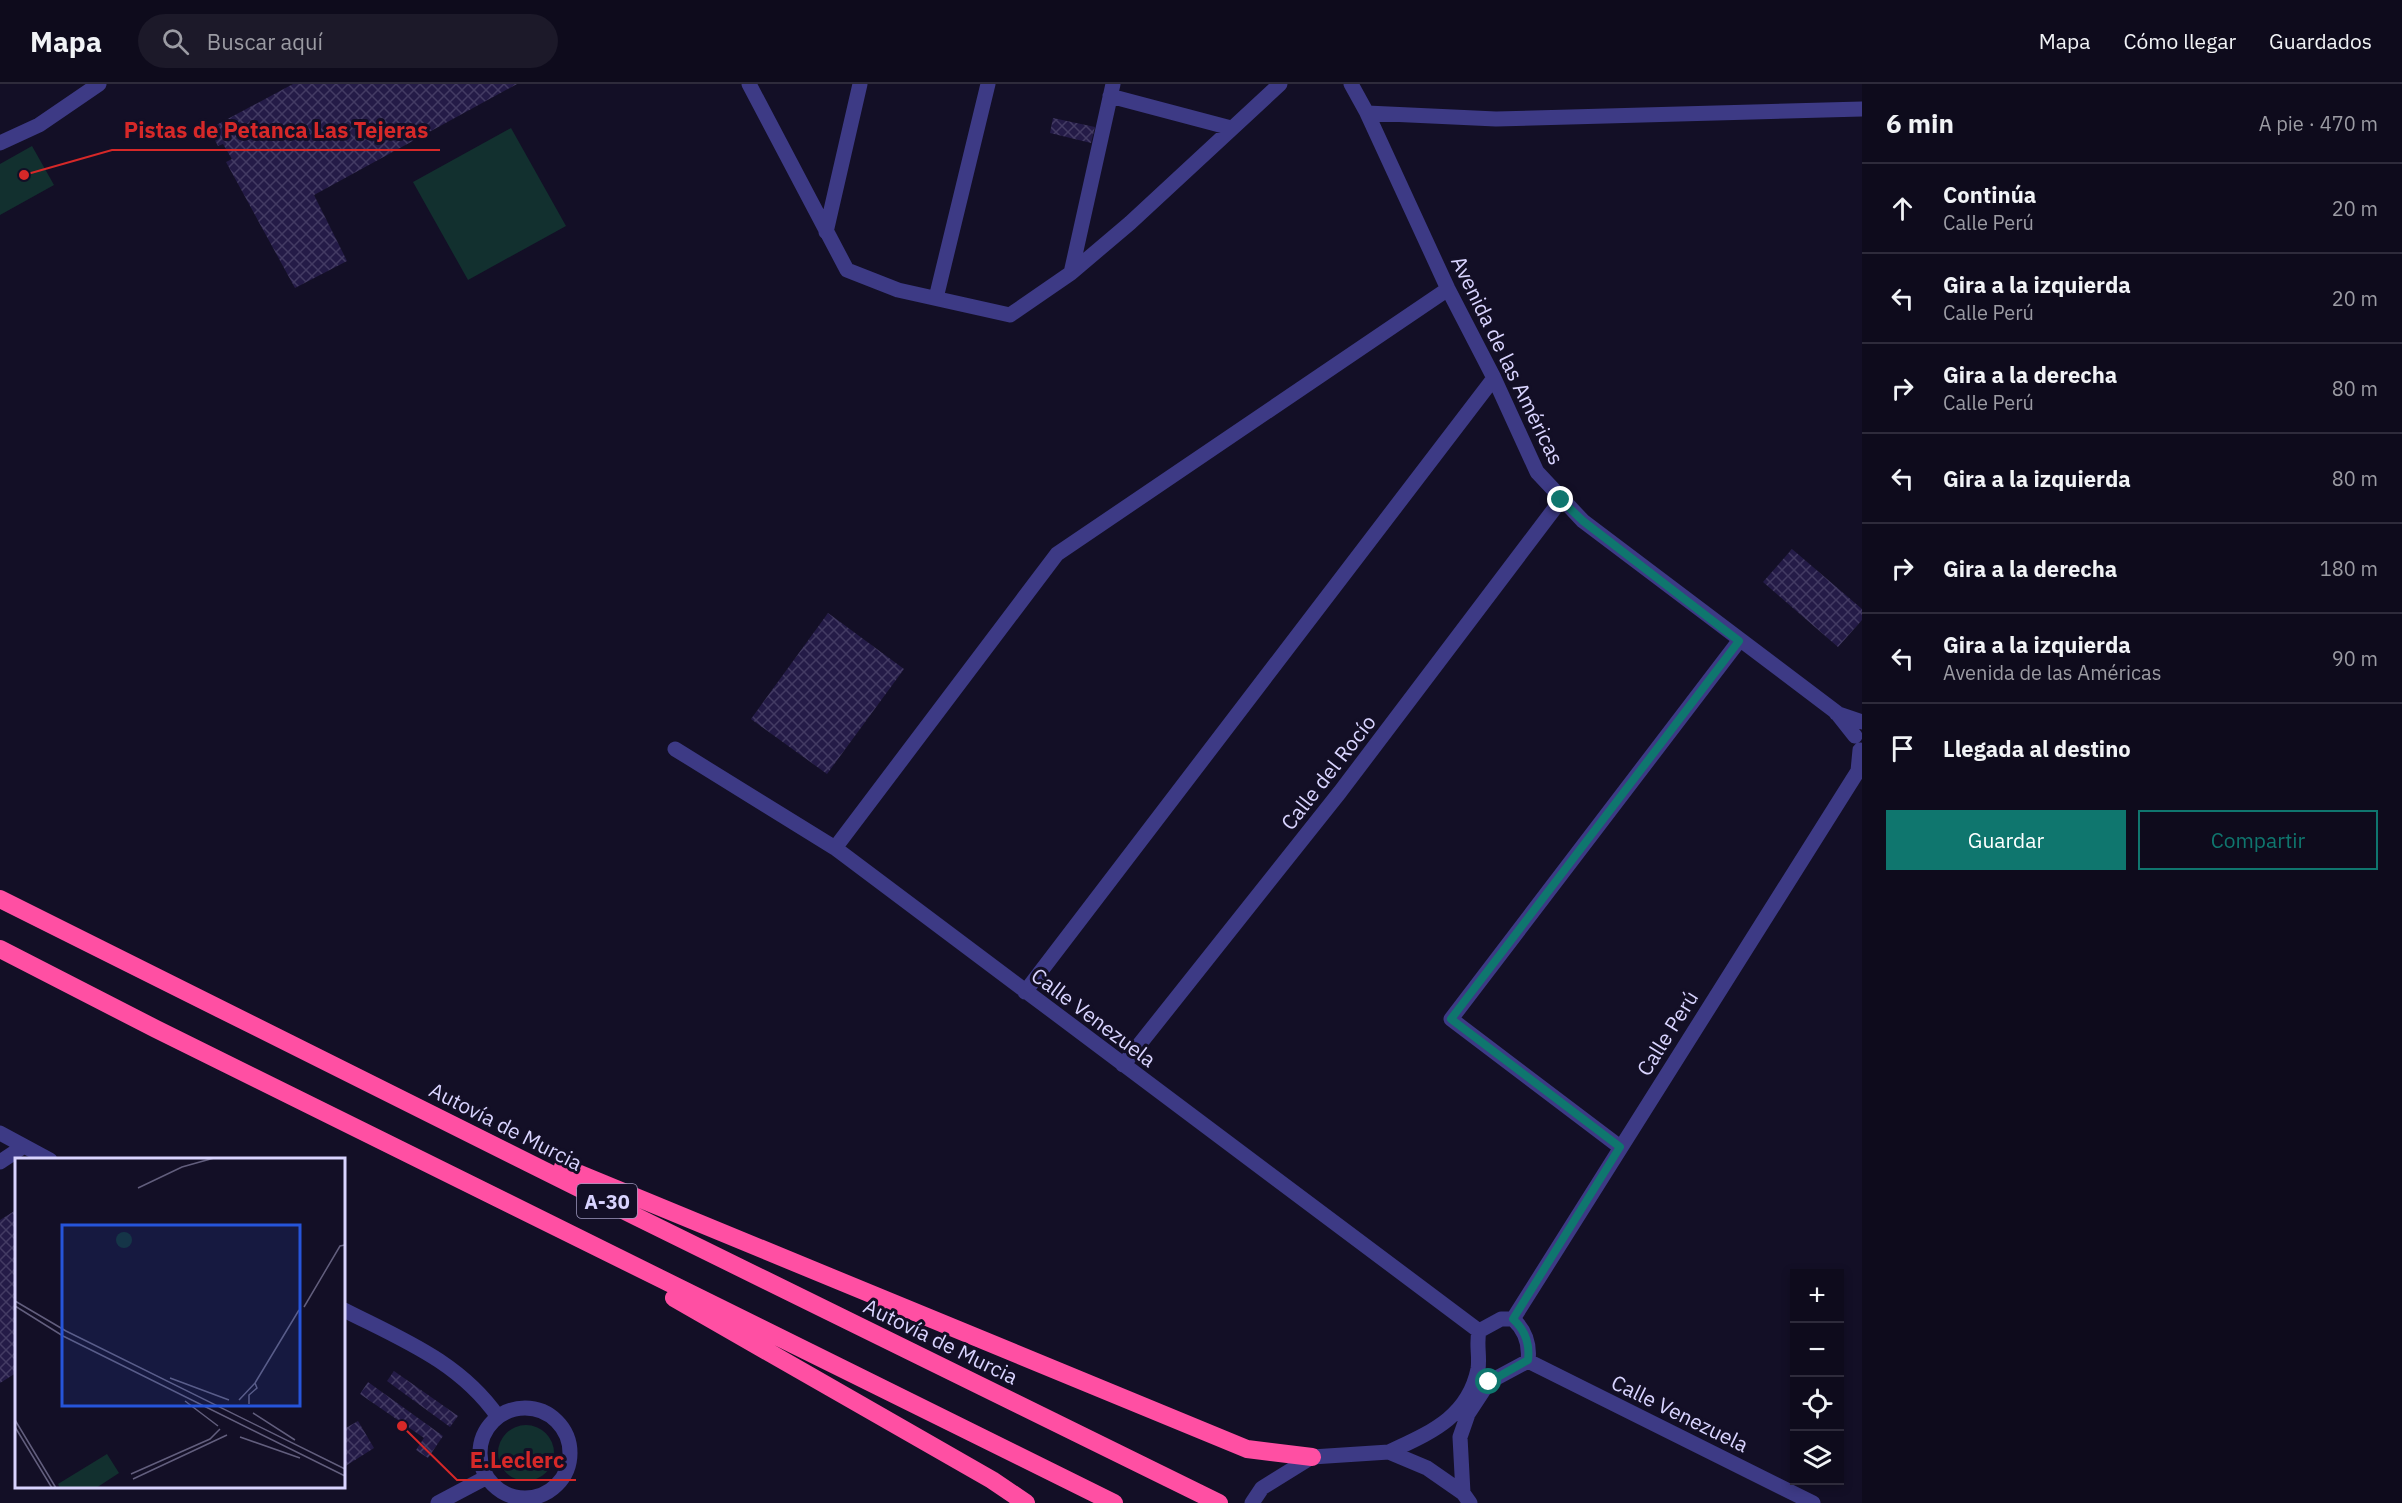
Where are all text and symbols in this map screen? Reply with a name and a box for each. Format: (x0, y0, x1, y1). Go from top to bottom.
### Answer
search box (138, 14, 558, 68)
text: Mapa (30, 23, 102, 60)
icon: search (159, 25, 192, 58)
text: Buscar aquí (207, 27, 323, 56)
text: Mapa (2039, 27, 2090, 55)
text: Cómo llegar (2123, 27, 2236, 55)
text: Guardados (2269, 27, 2372, 55)
text: 6 min (1886, 106, 1954, 140)
callout: Pistas de Petanca Las Tejeras (112, 110, 440, 150)
text: A pie · 470 m (2259, 110, 2378, 137)
text: Pistas de Petanca Las Tejeras (124, 115, 428, 144)
text: Continúa (1943, 180, 2036, 209)
icon: ahead (1886, 192, 1919, 225)
text: 20 m (2332, 195, 2378, 222)
text: Calle Perú (1943, 209, 2034, 236)
street label: Avenida de las Américas (1445, 251, 1571, 469)
text: Gira a la izquierda (1943, 270, 2131, 299)
icon: left (1886, 282, 1919, 315)
text: 20 m (2332, 285, 2378, 312)
text: Calle Perú (1943, 299, 2034, 326)
text: Gira a la derecha (1943, 360, 2117, 389)
icon: right (1886, 372, 1919, 405)
text: 80 m (2332, 375, 2378, 402)
text: Calle Perú (1943, 389, 2034, 416)
icon: left (1886, 462, 1919, 495)
text: Gira a la izquierda (1943, 464, 2131, 493)
text: 80 m (2332, 465, 2378, 492)
route end (1547, 486, 1573, 512)
icon: right (1886, 552, 1919, 585)
text: Gira a la derecha (1943, 554, 2117, 583)
text: 180 m (2320, 555, 2378, 582)
text: Gira a la izquierda (1943, 630, 2131, 659)
icon: left (1886, 642, 1919, 675)
text: 90 m (2332, 645, 2378, 672)
text: Avenida de las Américas (1943, 659, 2161, 686)
street label: Calle del Rocío (1274, 709, 1382, 835)
icon: arrive (1886, 732, 1919, 765)
text: Llegada al destino (1943, 734, 2131, 763)
button: Guardar (1886, 810, 2126, 870)
button: Compartir (2138, 810, 2378, 870)
street label: Calle Venezuela (1026, 961, 1162, 1073)
street label: Calle Perú (1630, 985, 1704, 1081)
street label: Autovía de Murcia (425, 1075, 587, 1177)
inset map (15, 1158, 345, 1488)
road number: A-30 (577, 1184, 637, 1218)
map controls (1790, 1269, 1844, 1485)
button: + (1790, 1269, 1844, 1323)
street label: Autovía de Murcia (859, 1292, 1023, 1390)
button: − (1790, 1323, 1844, 1377)
route start (1475, 1368, 1501, 1394)
street label: Calle Venezuela (1607, 1368, 1753, 1458)
button: locate (1790, 1377, 1844, 1431)
button: layers (1790, 1431, 1844, 1485)
callout: E.Leclerc (457, 1440, 576, 1480)
text: E.Leclerc (470, 1445, 564, 1474)

